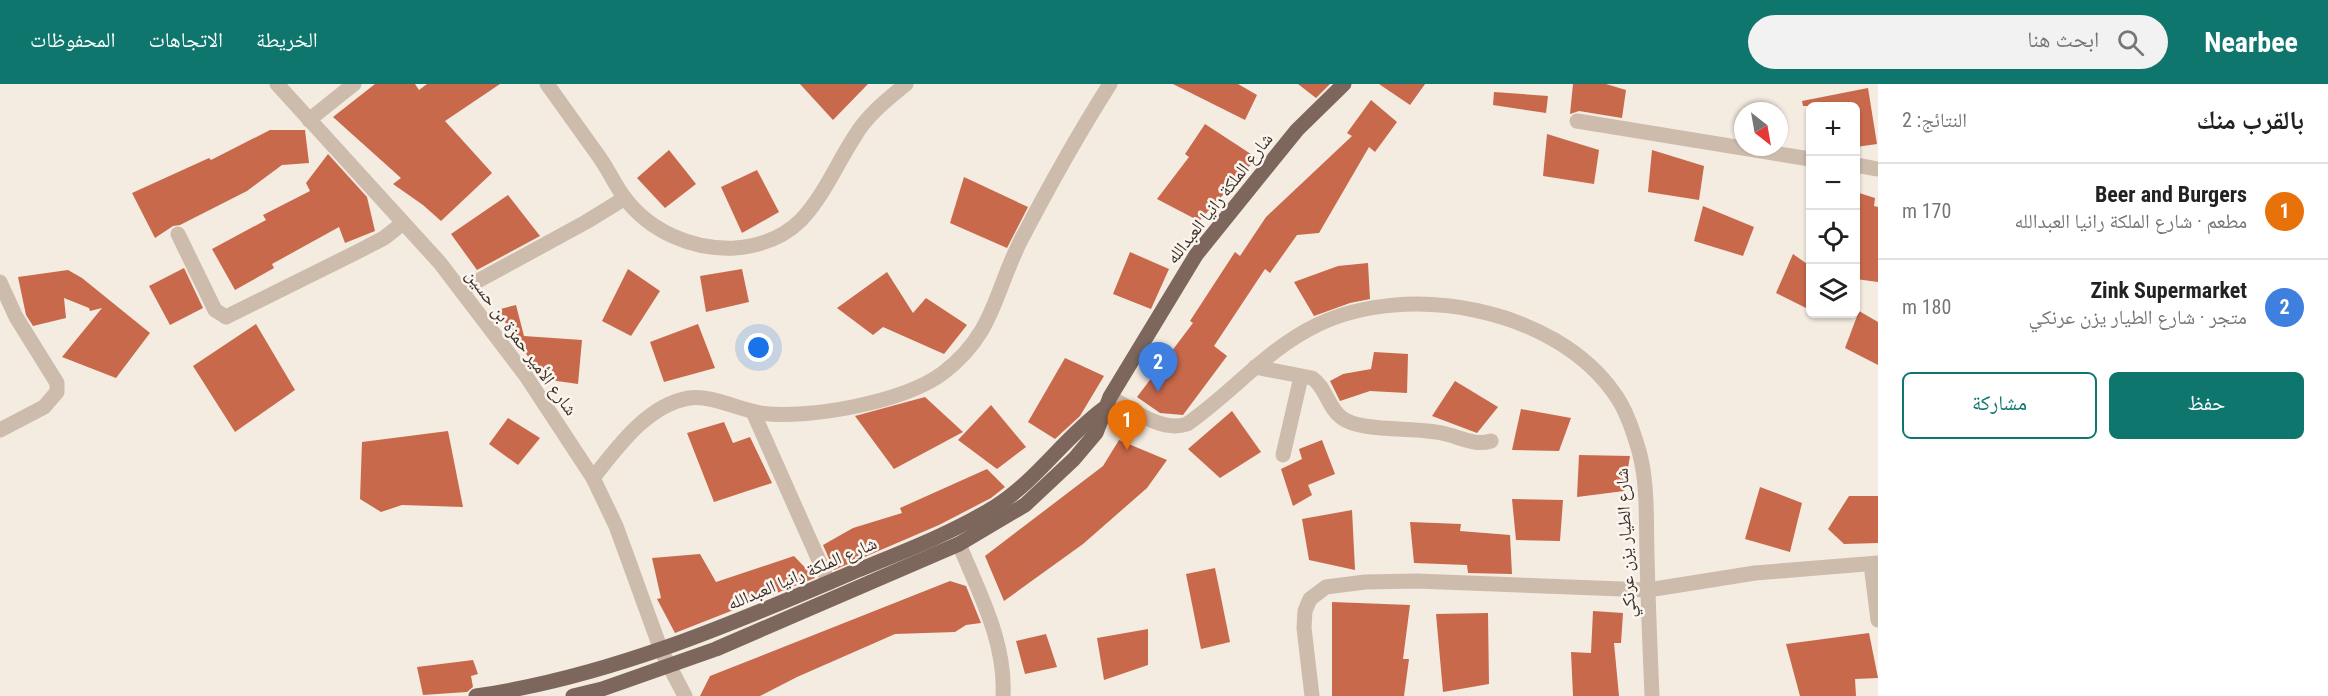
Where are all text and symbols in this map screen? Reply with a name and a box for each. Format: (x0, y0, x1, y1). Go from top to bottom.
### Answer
search box (1748, 15, 2168, 69)
icon: search (2114, 26, 2147, 59)
text: Nearbee (2204, 26, 2298, 59)
text: ابحث هنا (2027, 27, 2099, 52)
text: المحفوظات (30, 28, 115, 52)
text: الاتجاهات (148, 28, 223, 52)
text: الخريطة (256, 28, 318, 52)
north arrow (1734, 102, 1788, 156)
map controls (1806, 102, 1860, 318)
button: + (1806, 102, 1860, 156)
text: بالقرب منك (2197, 105, 2304, 135)
text: النتائج: 2 (1902, 108, 1967, 132)
street label: شارع الملكة رانيا العبدالله (1161, 128, 1277, 268)
button: − (1806, 156, 1860, 210)
text: Beer and Burgers (2095, 182, 2247, 207)
text: 170 m (1902, 199, 1951, 223)
text: 1 (2279, 199, 2290, 223)
text: مطعم · شارع الملكة رانيا العبدالله (2014, 209, 2247, 233)
button: locate (1806, 210, 1860, 264)
button: layers (1806, 264, 1860, 318)
street label: شارع الأمير حمزة بن حسين (461, 265, 582, 420)
text: Zink Supermarket (2090, 278, 2247, 303)
text: 180 m (1902, 295, 1951, 319)
text: 2 (2279, 295, 2290, 319)
text: متجر · شارع الطيار يزن عرنكي (2029, 305, 2247, 329)
your location (744, 333, 773, 362)
pin: 2 (1138, 342, 1178, 392)
button: مشاركة (1902, 372, 2097, 439)
button: حفظ (2109, 372, 2304, 439)
pin: 1 (1108, 400, 1146, 450)
street label: شارع الطيار يزن عرنكي (1611, 467, 1644, 618)
street label: شارع الملكة رانيا العبدالله (724, 532, 880, 615)

